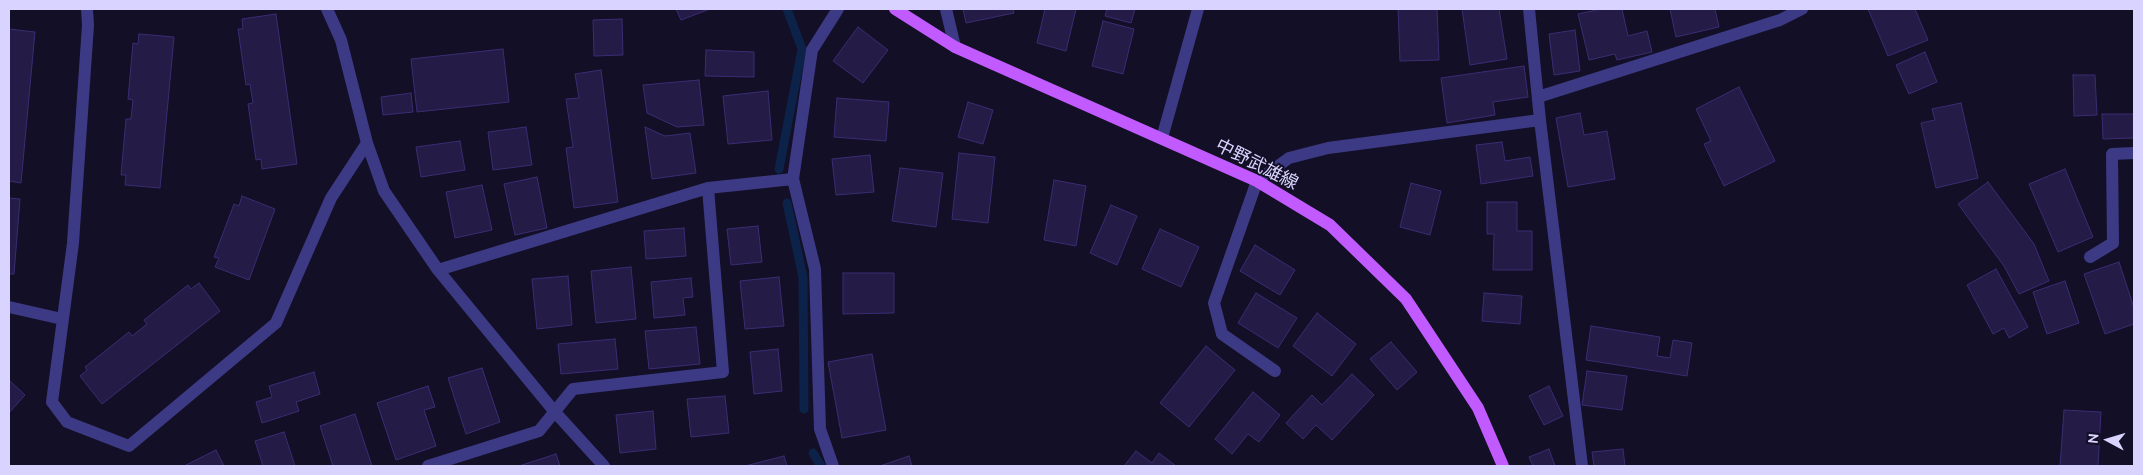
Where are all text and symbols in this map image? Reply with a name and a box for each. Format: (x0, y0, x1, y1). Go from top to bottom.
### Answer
street label: 中野武雄線 (1212, 134, 1302, 194)
north arrow (2083, 415, 2133, 465)
text: N (2085, 432, 2102, 444)

